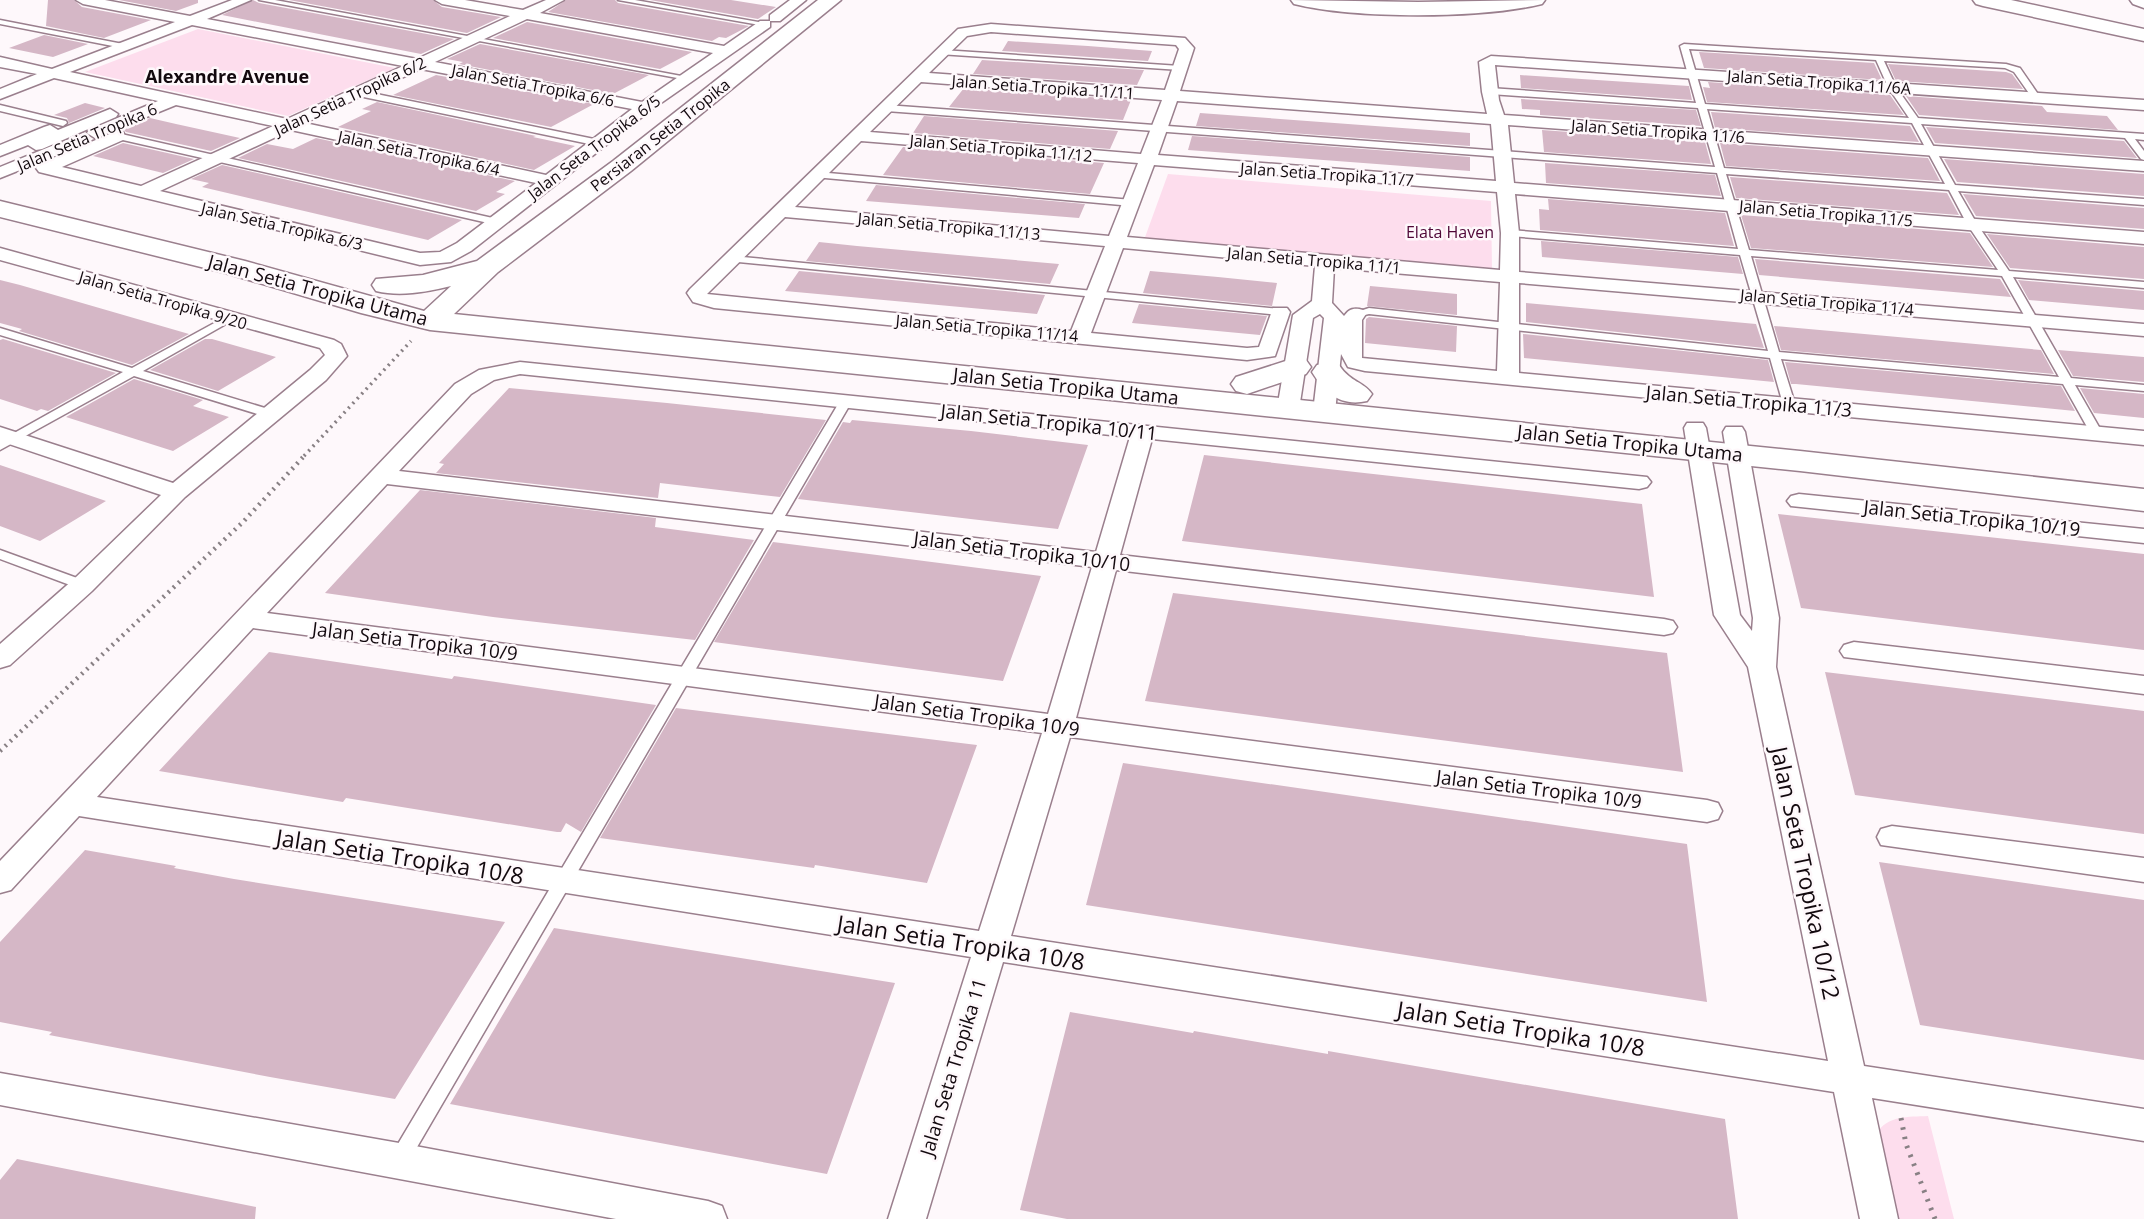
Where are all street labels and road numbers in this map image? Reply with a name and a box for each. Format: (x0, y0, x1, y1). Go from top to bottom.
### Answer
street label: Jalan Setia Tropika 6/2 (269, 51, 429, 142)
street label: Jalan Setia Tropika 6/6 (448, 58, 616, 112)
street label: Jalan Setia Tropika 11/6A (1724, 64, 1913, 99)
street label: Jalan Setia Tropika 11/11 (949, 69, 1135, 104)
street label: Persiaran Setia Tropika (586, 73, 734, 197)
street label: Jalan Seta Tropika 6/5 (521, 90, 665, 205)
street label: Jalan Setia Tropika 6 (12, 98, 160, 177)
street label: Jalan Setia Tropika 11/6 (1568, 114, 1746, 148)
street label: Jalan Setia Tropika 6/4 (334, 125, 502, 181)
street label: Jalan Setia Tropika 11/12 (907, 129, 1093, 167)
street label: Jalan Setia Tropika 11/7 (1237, 157, 1415, 191)
street label: Jalan Setia Tropika 11/5 (1736, 194, 1914, 232)
street label: Jalan Setia Tropika 6/3 (197, 196, 365, 255)
street label: Jalan Setia Tropika 11/13 (855, 207, 1041, 245)
street label: Jalan Setia Tropika 11/1 (1224, 241, 1402, 279)
street label: Jalan Setia Tropika Utama (203, 248, 431, 332)
street label: Jalan Setia Tropika 9/20 (74, 265, 250, 335)
street label: Jalan Setia Tropika 11/4 (1737, 283, 1915, 321)
street label: Jalan Setia Tropika 11/14 (893, 309, 1079, 347)
street label: Jalan Setia Tropika Utama (950, 361, 1180, 411)
street label: Jalan Setia Tropika 11/3 (1643, 379, 1853, 423)
street label: Jalan Setia Tropika 10/11 (937, 397, 1159, 446)
street label: Jalan Setia Tropika Utama (1514, 418, 1744, 468)
street label: Jalan Setia Tropika 10/19 (1860, 493, 2082, 542)
street label: Jalan Setia Tropika 10/10 (910, 525, 1132, 577)
street label: Jalan Setia Tropika 10/9 (309, 615, 519, 667)
street label: Jalan Setia Tropika 10/9 (871, 687, 1081, 742)
street label: Jalan Seta Tropika 10/12 (1763, 742, 1848, 1002)
street label: Jalan Setia Tropika 10/9 (1433, 763, 1643, 815)
street label: Jalan Setia Tropika 10/8 (272, 820, 526, 891)
street label: Jalan Setia Tropika 10/8 (833, 906, 1087, 977)
street label: Jalan Seta Tropika 11 (913, 975, 992, 1161)
street label: Jalan Setia Tropika 10/8 (1393, 992, 1647, 1063)

